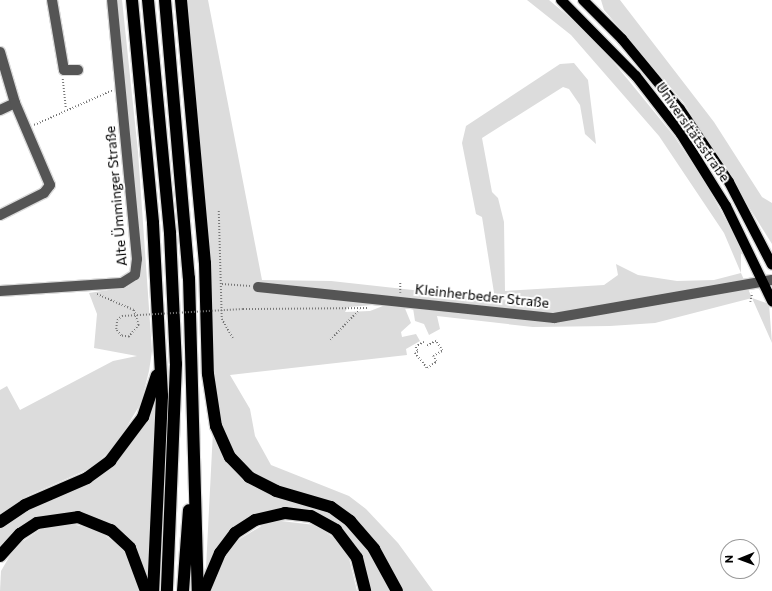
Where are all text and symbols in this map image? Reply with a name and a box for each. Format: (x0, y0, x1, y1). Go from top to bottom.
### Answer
street label: Universitätsstraße (652, 79, 734, 185)
street label: Alte Ümminger Straße (101, 125, 131, 267)
street label: Kleinherbeder Straße (414, 281, 550, 311)
north arrow (720, 539, 760, 579)
text: N (722, 555, 735, 563)

